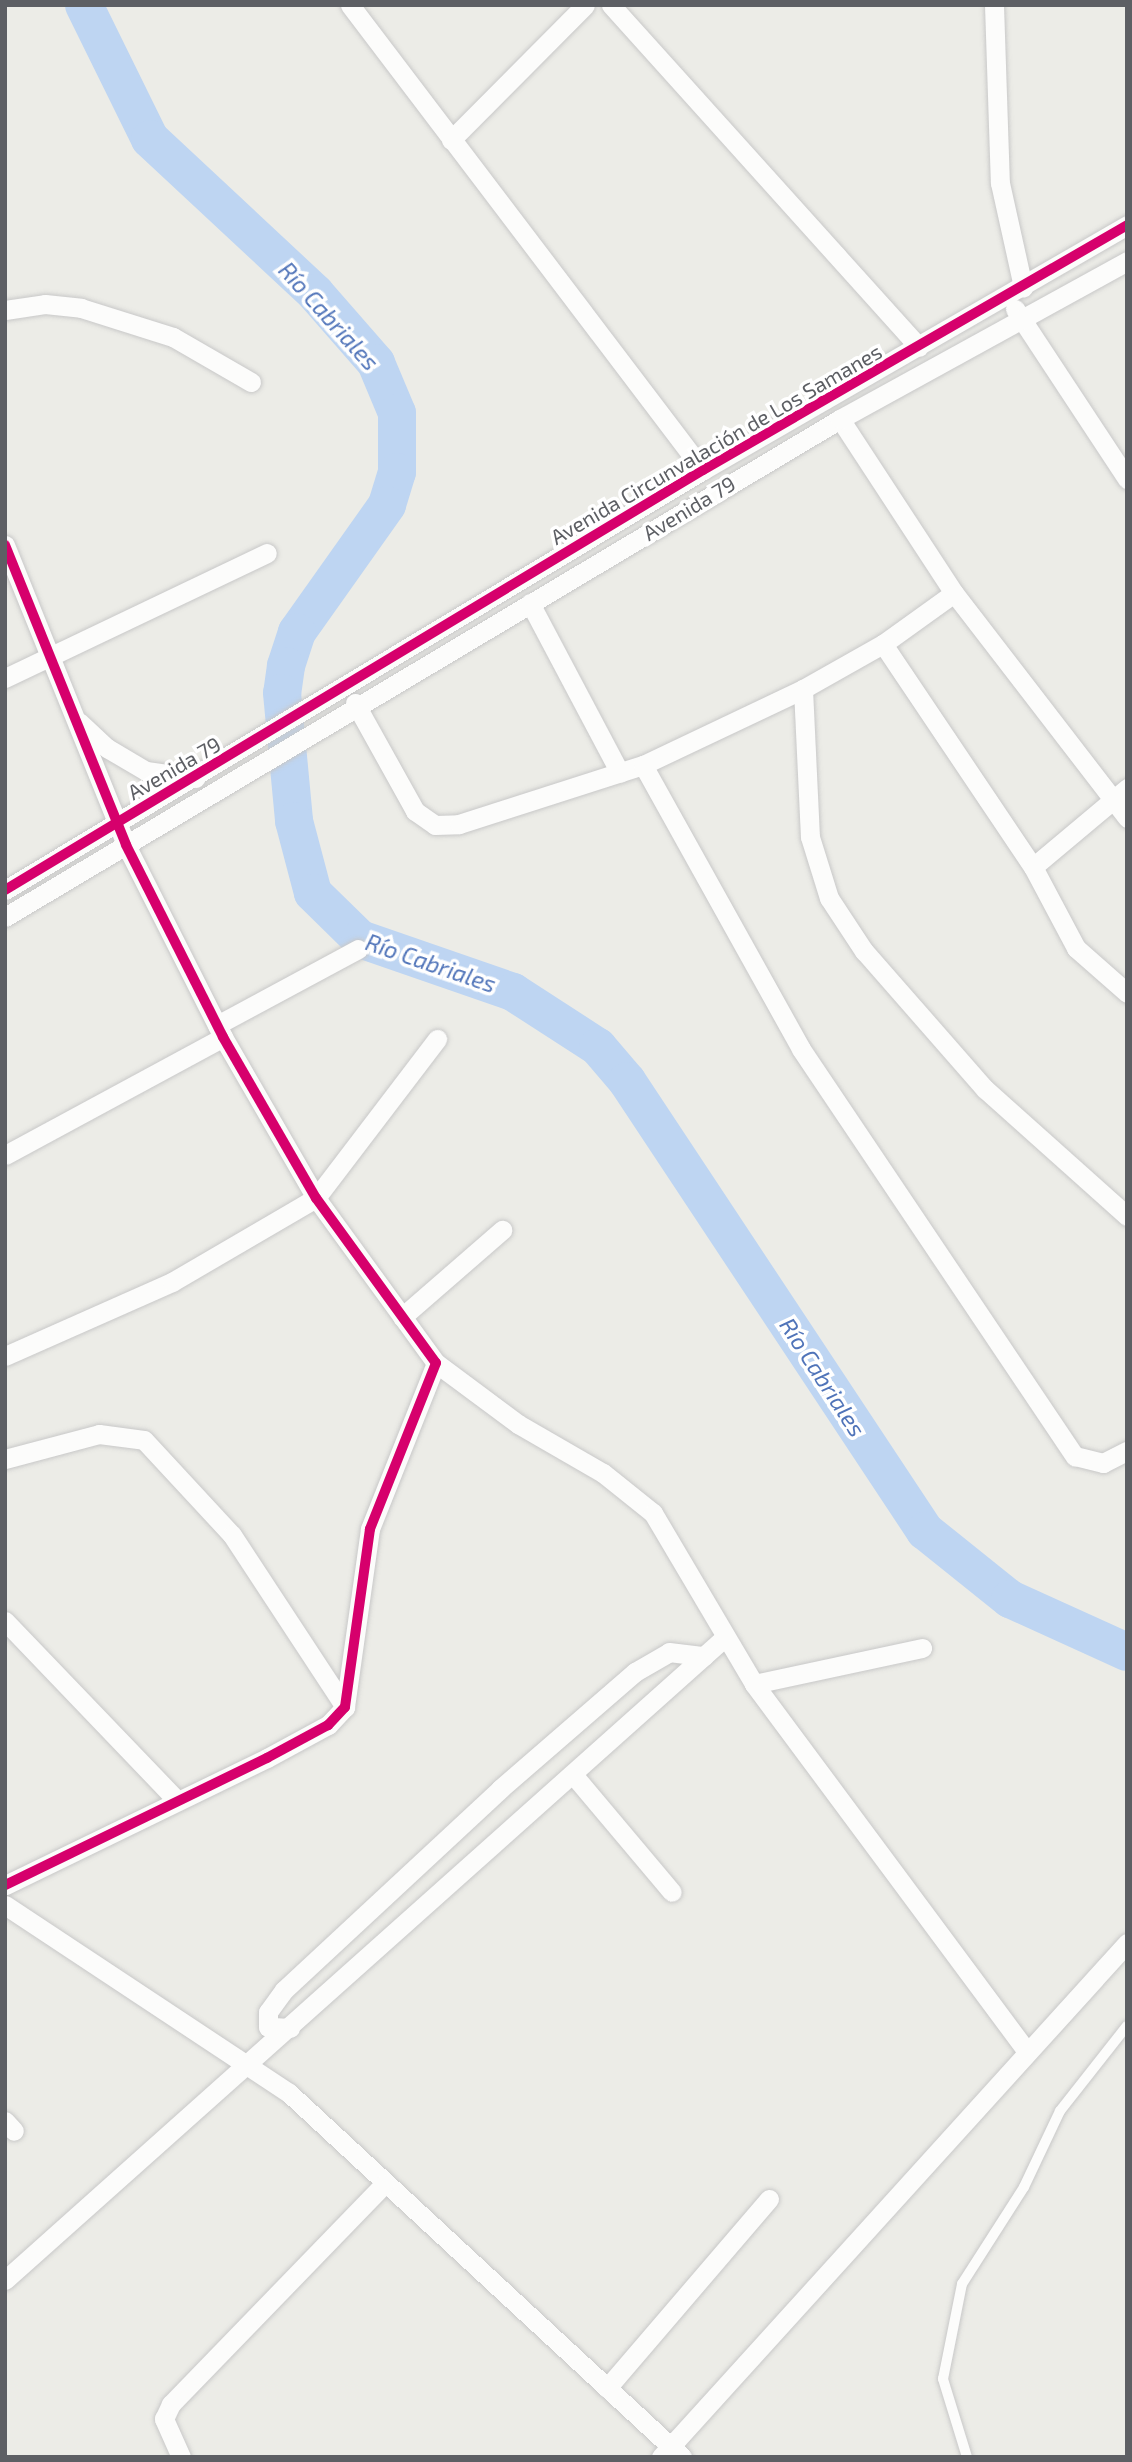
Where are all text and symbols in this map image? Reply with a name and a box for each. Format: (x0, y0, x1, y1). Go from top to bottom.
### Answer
water label: Río Cabriales (273, 256, 385, 376)
street label: Avenida Circunvalación de Los Samanes (546, 338, 886, 550)
street label: Avenida 79 (638, 471, 740, 545)
street label: Avenida 79 (123, 731, 225, 805)
water label: Río Cabriales (362, 928, 500, 998)
water label: Río Cabriales (774, 1312, 872, 1442)

